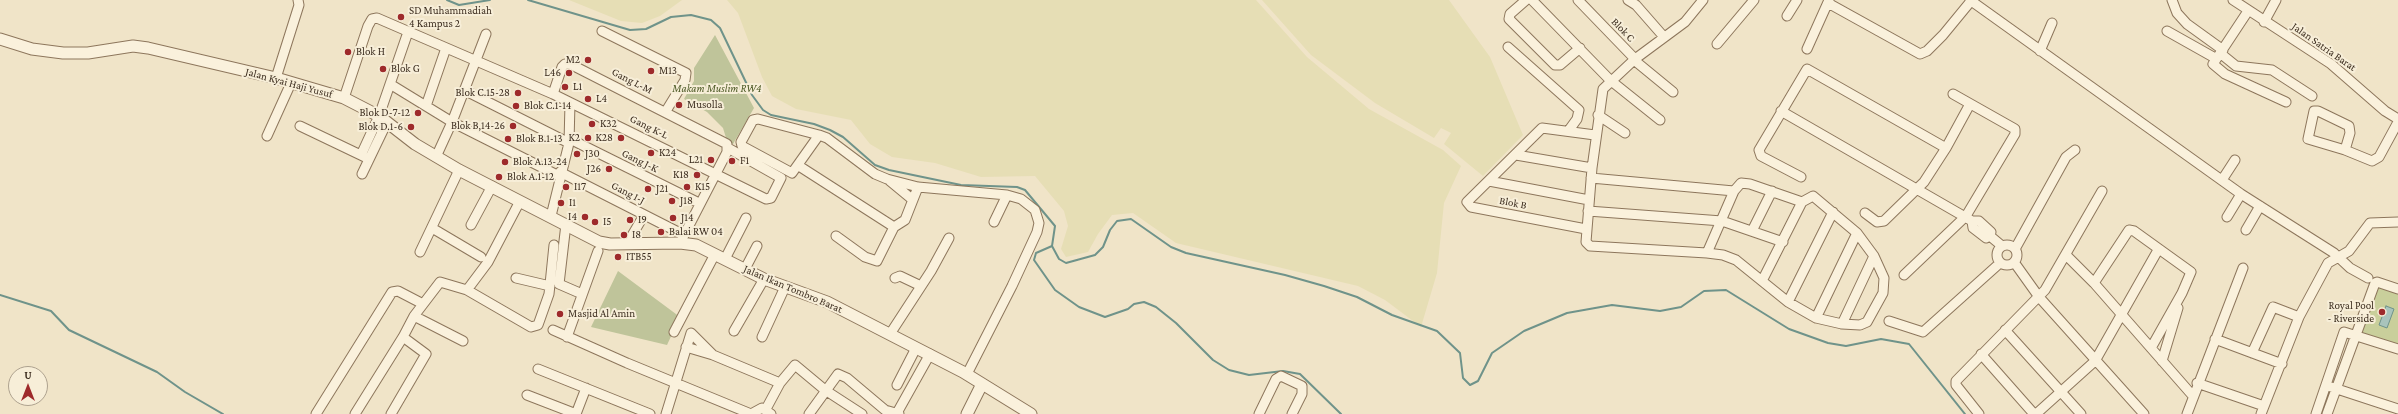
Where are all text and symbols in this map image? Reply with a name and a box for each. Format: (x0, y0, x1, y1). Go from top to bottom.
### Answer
place label: SD Muhammadiah 4 Kampus 2 (409, 4, 492, 30)
marker: SD Muhammadiah 4 Kampus 2 (396, 12, 406, 22)
street label: Blok C (1608, 15, 1638, 45)
street label: Jalan Satria Barat (2289, 20, 2359, 74)
place label: Blok H (356, 45, 385, 59)
marker: Blok H (343, 47, 353, 57)
place label: M2 (566, 53, 580, 67)
marker: M2 (583, 55, 593, 65)
place label: Blok G (391, 62, 420, 76)
marker: Blok G (378, 64, 388, 74)
place label: M13 (659, 64, 677, 78)
street label: Jalan Kyai Haji Yusuf (244, 65, 334, 101)
street label: Gang L-M (609, 65, 655, 97)
place label: L46 (544, 66, 561, 80)
marker: M13 (646, 66, 656, 76)
marker: L46 (564, 68, 574, 78)
place label: L1 (573, 80, 582, 94)
marker: L1 (560, 82, 570, 92)
park label: Makam Muslim RW4 (672, 82, 762, 96)
place label: Blok C.15-28 (455, 86, 510, 100)
marker: Blok C.15-28 (513, 88, 523, 98)
place label: L4 (596, 92, 607, 106)
marker: L4 (583, 94, 593, 104)
place label: Musolla (687, 98, 723, 112)
place label: Blok C.1-14 (524, 99, 571, 113)
marker: Musolla (674, 100, 684, 110)
marker: Blok C.1-14 (511, 101, 521, 111)
place label: Blok D-7-12 (360, 106, 410, 120)
marker: Blok D-7-12 (413, 108, 423, 118)
street label: Gang K-L (628, 112, 670, 142)
place label: K32 (600, 117, 617, 131)
place label: Blok B,14-26 (451, 119, 505, 133)
marker: K32 (587, 119, 597, 129)
place label: Blok D.1-6 (359, 120, 403, 134)
marker: Blok B,14-26 (508, 121, 518, 131)
marker: Blok D.1-6 (406, 122, 416, 132)
place label: K2 (568, 131, 580, 145)
place label: K28 (596, 131, 613, 145)
place label: Blok B.1-13 (516, 132, 563, 146)
marker: K2 (583, 133, 593, 143)
marker: K28 (616, 133, 626, 143)
marker: Blok B.1-13 (503, 134, 513, 144)
place label: K24 (659, 146, 676, 160)
place label: J30 (585, 147, 600, 161)
street label: Gang J-K (620, 147, 660, 175)
marker: K24 (646, 148, 656, 158)
marker: J30 (572, 149, 582, 159)
place label: L21 (689, 153, 703, 167)
place label: F1 (740, 154, 749, 168)
place label: Blok A.13-24 (513, 155, 567, 169)
marker: L21 (706, 155, 716, 165)
marker: F1 (727, 156, 737, 166)
marker: Blok A.13-24 (500, 157, 510, 167)
place label: J26 (587, 162, 601, 176)
marker: J26 (604, 164, 614, 174)
place label: K18 (673, 168, 689, 182)
place label: Blok A.1-12 (507, 170, 554, 184)
marker: K18 (692, 170, 702, 180)
marker: Blok A.1-12 (494, 172, 504, 182)
street label: Gang I-J (609, 179, 647, 207)
place label: I17 (574, 180, 586, 194)
place label: K15 (695, 180, 710, 194)
marker: I17 (561, 182, 571, 192)
place label: J21 (656, 182, 668, 196)
marker: K15 (682, 182, 692, 192)
marker: J21 (643, 184, 653, 194)
place label: J18 (680, 194, 693, 208)
street label: Blok B (1498, 194, 1528, 212)
place label: I1 (569, 196, 576, 210)
marker: J18 (667, 196, 677, 206)
marker: I1 (556, 198, 566, 208)
place label: I4 (568, 210, 577, 224)
place label: J14 (681, 211, 694, 225)
marker: I4 (580, 212, 590, 222)
place label: I9 (638, 213, 647, 227)
marker: J14 (668, 213, 678, 223)
place label: I5 (603, 215, 612, 229)
marker: I9 (625, 215, 635, 225)
marker: I5 (590, 217, 600, 227)
place label: Balai RW 04 (669, 225, 723, 239)
marker: Balai RW 04 (656, 227, 666, 237)
place label: I8 (632, 228, 641, 242)
marker: I8 (619, 230, 629, 240)
place label: ITB55 (626, 250, 652, 264)
marker: ITB55 (613, 252, 623, 262)
street label: Jalan Ikan Tombro Barat (742, 262, 844, 316)
place label: Royal Pool - Riverside (2327, 299, 2374, 325)
place label: Masjid Al Amin (568, 307, 635, 321)
marker: Royal Pool - Riverside (2377, 307, 2387, 317)
marker: Masjid Al Amin (555, 309, 565, 319)
north arrow (8, 366, 48, 406)
text: U (24, 369, 32, 381)

